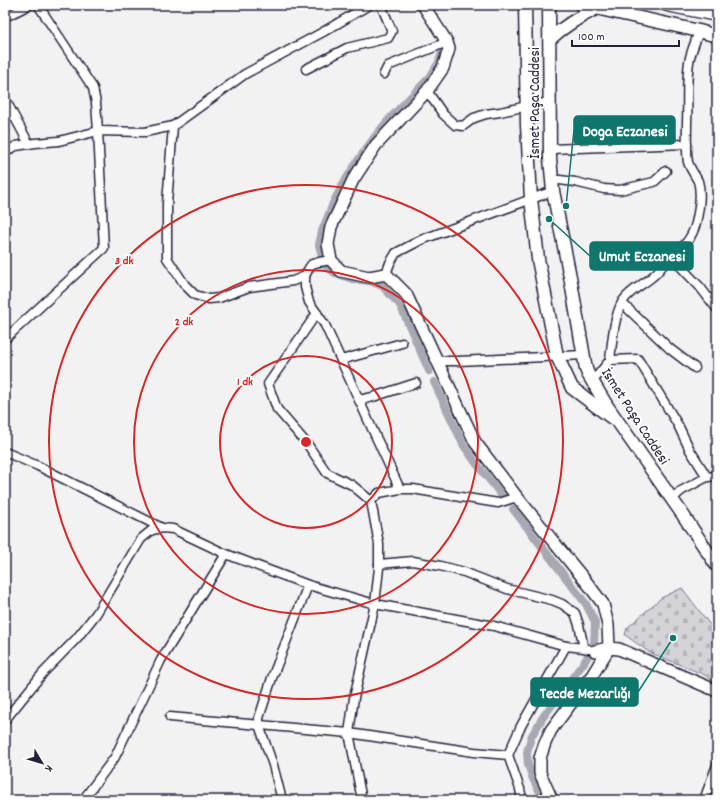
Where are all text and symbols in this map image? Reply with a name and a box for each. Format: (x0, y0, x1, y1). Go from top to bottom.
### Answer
scale bar (572, 22, 679, 48)
text: 100 m (578, 29, 605, 46)
street label: İsmet Paşa Caddesi (525, 47, 547, 159)
callout: Doga Eczanesi (574, 116, 675, 144)
text: Doga Eczanesi (583, 121, 668, 144)
callout: Umut Eczanesi (590, 242, 693, 270)
text: Umut Eczanesi (599, 246, 685, 269)
text: 3 dk (115, 253, 133, 270)
text: 2 dk (175, 314, 193, 331)
street label: İsmet Paşa Caddesi (595, 364, 674, 470)
text: 1 dk (237, 374, 253, 391)
centre of rings (299, 435, 313, 449)
callout: Tecde Mezarlığı (531, 678, 638, 706)
text: Tecde Mezarlığı (540, 683, 630, 706)
north arrow (22, 743, 62, 783)
text: K (40, 761, 56, 775)

